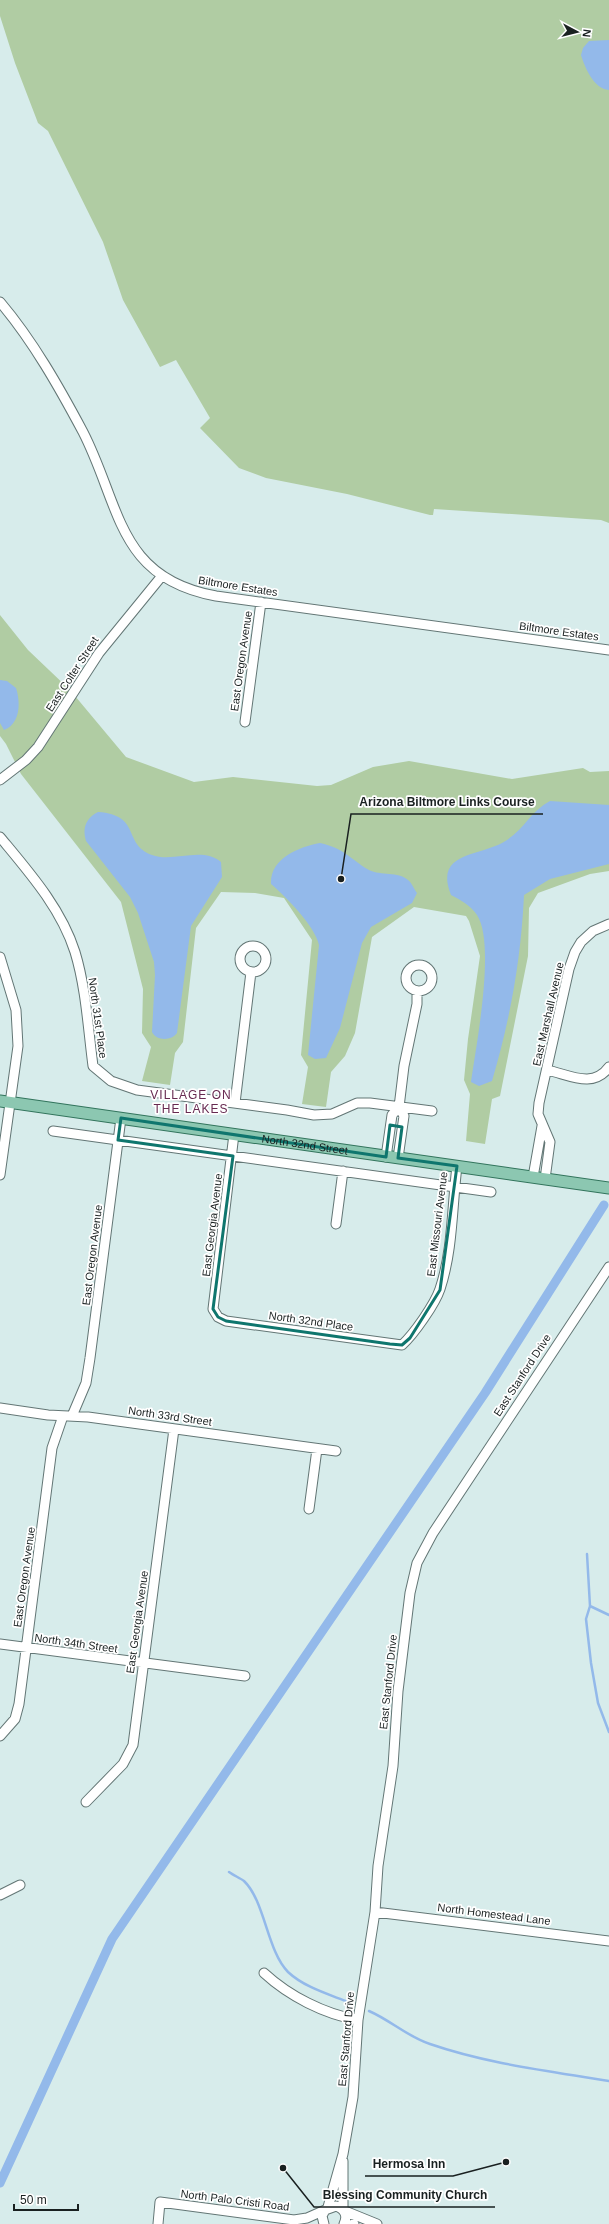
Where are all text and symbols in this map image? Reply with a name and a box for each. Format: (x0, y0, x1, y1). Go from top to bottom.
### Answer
north arrow (557, 12, 597, 52)
text: N (580, 29, 593, 38)
street label: Biltmore Estates (198, 574, 279, 598)
street label: East Oregon Avenue (228, 610, 254, 712)
street label: Biltmore Estates (519, 619, 600, 643)
street label: East Colter Street (43, 634, 101, 714)
callout: Arizona Biltmore Links Course (351, 790, 543, 814)
text: Arizona Biltmore Links Course (359, 795, 535, 809)
street label: East Marshall Avenue (530, 961, 566, 1067)
street label: North 31st Place (86, 977, 110, 1059)
district label: VILLAGE ON THE LAKES (150, 1088, 232, 1116)
street label: North 32nd Street (261, 1132, 349, 1157)
street label: East Missouri Avenue (425, 1171, 449, 1277)
street label: East Georgia Avenue (200, 1173, 224, 1277)
street label: East Oregon Avenue (80, 1204, 104, 1306)
street label: North 32nd Place (268, 1309, 354, 1333)
street label: East Stanford Drive (491, 1332, 553, 1418)
street label: North 33rd Street (127, 1404, 213, 1428)
street label: East Oregon Avenue (11, 1526, 37, 1628)
street label: East Georgia Avenue (124, 1570, 150, 1674)
street label: North 34th Street (34, 1631, 118, 1655)
street label: East Stanford Drive (377, 1634, 399, 1730)
street label: North Homestead Lane (437, 1901, 551, 1927)
street label: East Stanford Drive (336, 1991, 356, 2087)
callout: Hermosa Inn (365, 2152, 453, 2176)
text: Hermosa Inn (373, 2157, 445, 2171)
callout: Blessing Community Church (314, 2183, 495, 2207)
scale bar (14, 2186, 78, 2212)
street label: North Palo Cristi Road (180, 2187, 290, 2213)
text: Blessing Community Church (323, 2188, 487, 2202)
text: 50 m (20, 2193, 47, 2207)

